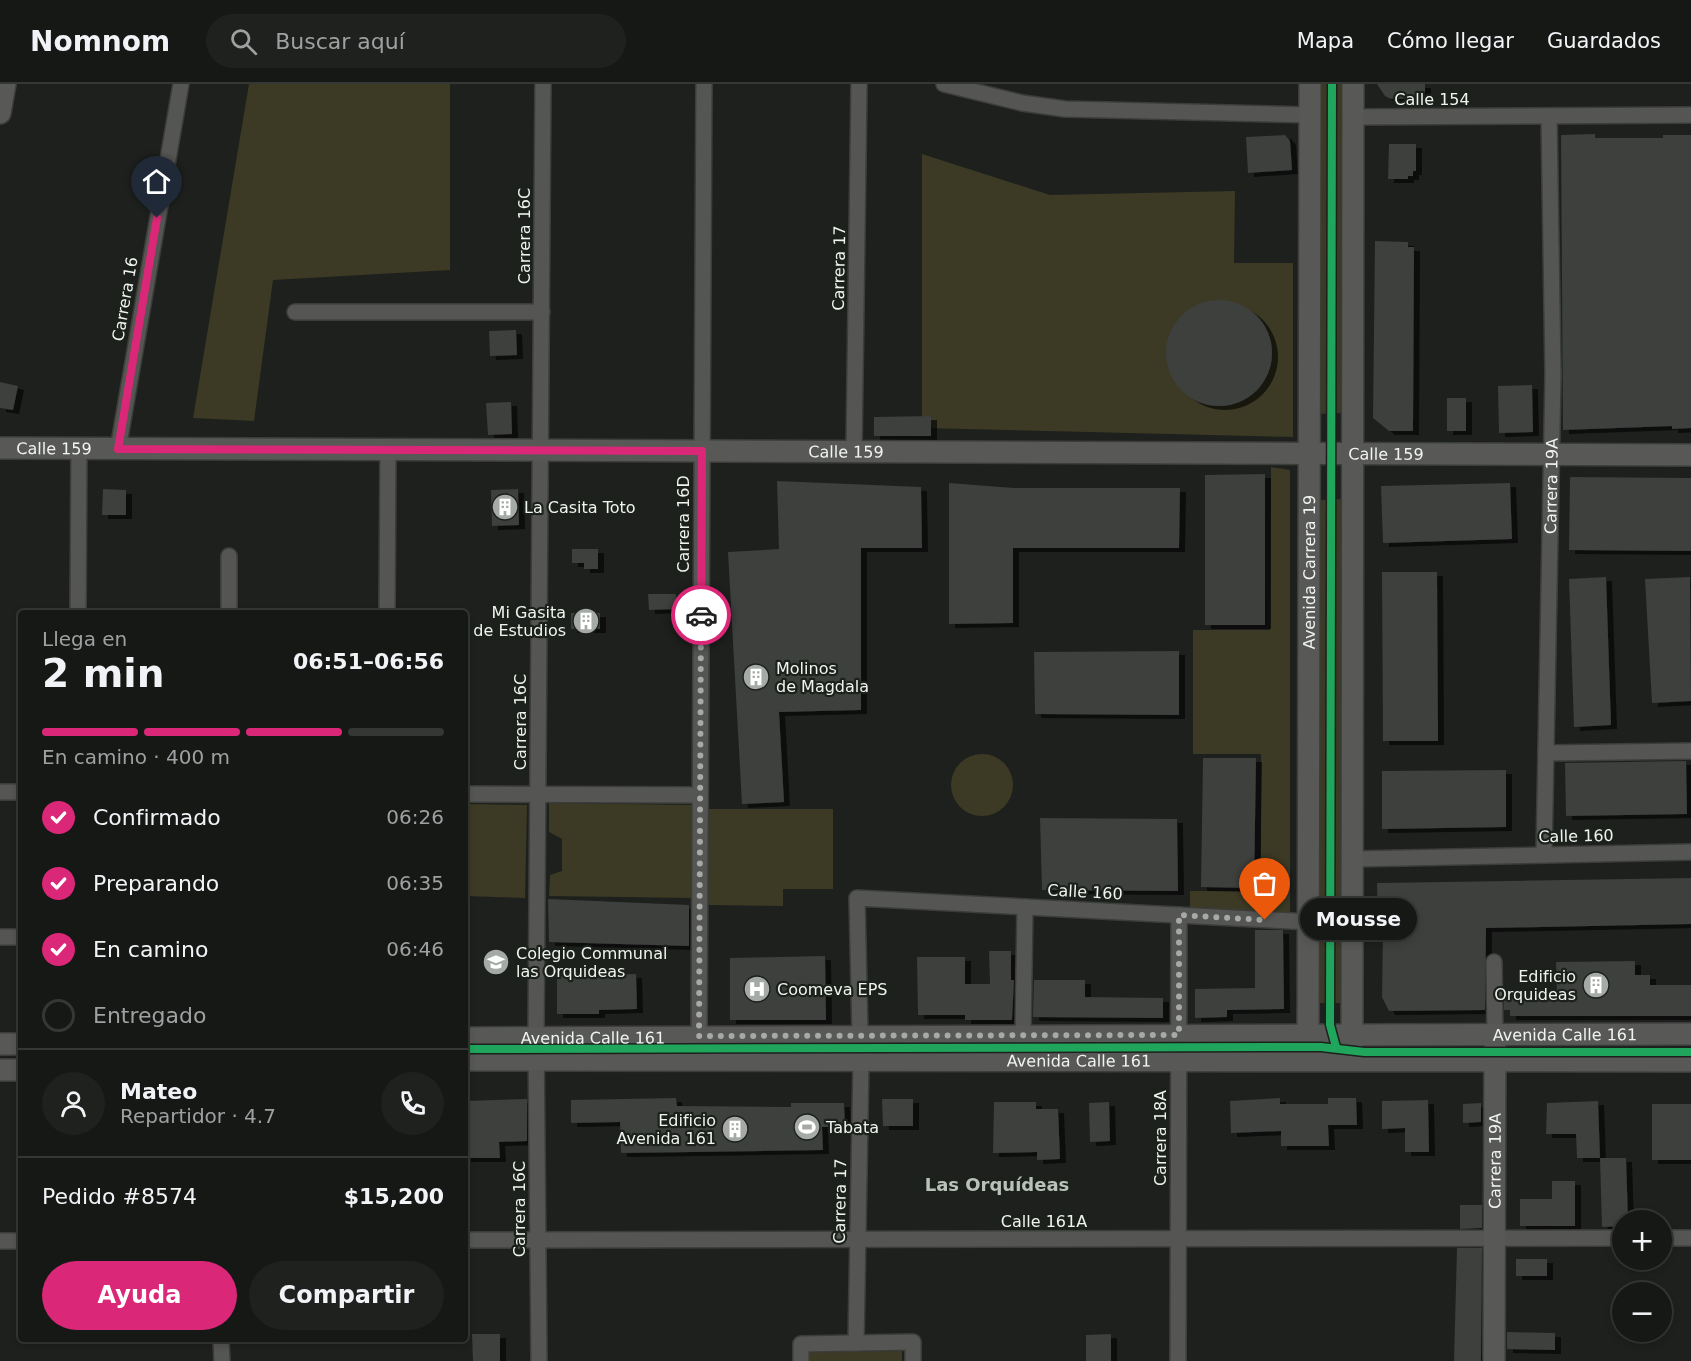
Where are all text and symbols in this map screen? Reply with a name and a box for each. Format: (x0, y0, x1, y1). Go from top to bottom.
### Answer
search box (206, 14, 626, 68)
text: Nomnom (30, 25, 170, 58)
icon: search (227, 25, 260, 58)
text: Buscar aquí (275, 29, 405, 54)
text: Mapa (1297, 29, 1354, 53)
text: Cómo llegar (1387, 29, 1514, 53)
text: Guardados (1547, 29, 1661, 53)
street label: Calle 154 (1394, 90, 1470, 109)
pin (131, 156, 182, 218)
icon: home (140, 165, 173, 198)
street label: Carrera 16C (515, 188, 534, 284)
street label: Carrera 17 (829, 225, 849, 311)
street label: Carrera 16 (108, 255, 142, 343)
street label: Carrera 19A (1541, 438, 1561, 534)
street label: Calle 159 (16, 439, 92, 458)
street label: Calle 159 (808, 442, 884, 461)
street label: Calle 159 (1348, 444, 1424, 463)
street label: Carrera 16D (674, 475, 693, 573)
building icon: La Casita Toto (490, 492, 520, 522)
street label: Avenida Carrera 19 (1299, 495, 1319, 649)
place label: La Casita Toto (524, 498, 636, 517)
courier (671, 585, 731, 645)
icon: car (685, 599, 718, 632)
place label: Mi Gasita de Estudios (473, 603, 566, 640)
building icon: Mi Gasita de Estudios (571, 606, 601, 636)
text: Llega en (42, 627, 127, 651)
text: 06:51–06:56 (293, 649, 444, 674)
text: 2 min (42, 651, 164, 696)
place label: Molinos de Magdala (776, 659, 869, 696)
building icon: Molinos de Magdala (741, 662, 771, 692)
street label: Carrera 16C (511, 674, 530, 770)
text: En camino · 400 m (42, 745, 230, 769)
icon: check (42, 801, 75, 834)
text: Confirmado (93, 805, 221, 830)
text: 06:26 (386, 805, 444, 829)
street label: Calle 160 (1538, 826, 1614, 846)
pin (1239, 858, 1290, 920)
icon: check (42, 867, 75, 900)
icon: bag (1248, 867, 1281, 900)
text: Preparando (93, 871, 219, 896)
text: 06:35 (386, 871, 444, 895)
street label: Calle 160 (1047, 881, 1123, 903)
callout: Mousse (1301, 899, 1418, 941)
text: Mousse (1316, 907, 1401, 931)
icon: check (42, 933, 75, 966)
text: En camino (93, 937, 208, 962)
text: 06:46 (386, 937, 444, 961)
place label: Colegio Communal las Orquideas (516, 944, 667, 981)
school or university icon: Colegio Communal las Orquideas (481, 947, 511, 977)
place label: Edificio Orquideas (1494, 967, 1576, 1004)
building icon: Edificio Orquideas (1581, 970, 1611, 1000)
hospital icon: Coomeva EPS (742, 974, 772, 1004)
place label: Coomeva EPS (777, 980, 887, 999)
text: Entregado (93, 1003, 206, 1028)
street label: Avenida Calle 161 (1493, 1025, 1637, 1044)
street label: Avenida Calle 161 (521, 1028, 665, 1047)
street label: Avenida Calle 161 (1007, 1051, 1151, 1070)
button: person (42, 1072, 105, 1135)
button: phone (381, 1072, 444, 1135)
text: Mateo (120, 1079, 197, 1104)
street label: Carrera 18A (1151, 1090, 1170, 1186)
text: Repartidor · 4.7 (120, 1104, 276, 1128)
place label: Edificio Avenida 161 (617, 1111, 716, 1148)
sports icon: Tabata (792, 1112, 822, 1142)
street label: Carrera 19A (1485, 1113, 1504, 1209)
building icon: Edificio Avenida 161 (720, 1114, 750, 1144)
place label: Tabata (825, 1118, 879, 1137)
street label: Carrera 17 (830, 1158, 850, 1244)
street label: Carrera 16C (510, 1161, 529, 1257)
district label: Las Orquídeas (925, 1174, 1069, 1195)
text: Pedido #8574 (42, 1184, 197, 1209)
text: $15,200 (344, 1184, 444, 1209)
map controls (1612, 1210, 1672, 1342)
button: + (1612, 1210, 1672, 1270)
street label: Calle 161A (1001, 1212, 1087, 1231)
button: Ayuda (42, 1261, 237, 1330)
button: Compartir (249, 1261, 444, 1330)
button: − (1612, 1282, 1672, 1342)

